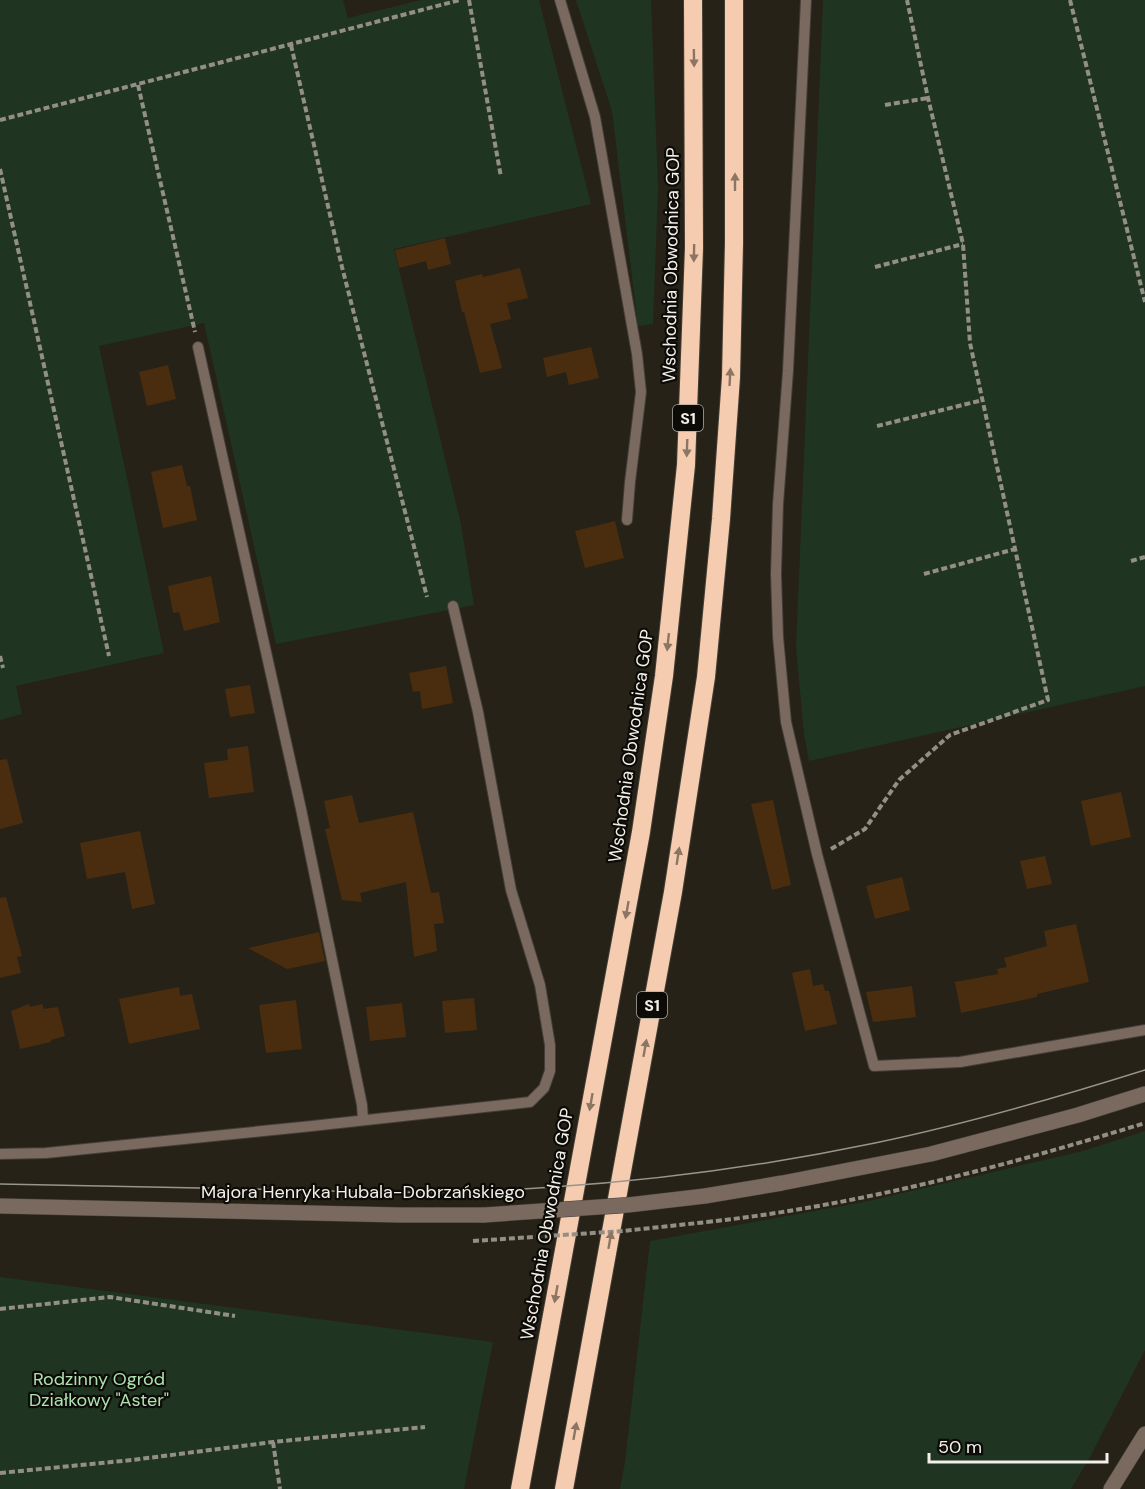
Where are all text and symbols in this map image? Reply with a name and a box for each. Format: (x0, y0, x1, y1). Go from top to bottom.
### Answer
one-way arrow (689, 49, 699, 68)
street label: Wschodnia Obwodnica GOP (657, 147, 685, 383)
one-way arrow (730, 172, 740, 191)
one-way arrow (689, 244, 699, 263)
one-way arrow (726, 367, 735, 386)
road number: S1 (673, 405, 703, 431)
one-way arrow (682, 439, 692, 458)
street label: Wschodnia Obwodnica GOP (603, 628, 659, 864)
one-way arrow (663, 633, 672, 652)
one-way arrow (674, 846, 683, 865)
one-way arrow (622, 901, 631, 920)
road number: S1 (637, 992, 667, 1018)
one-way arrow (641, 1038, 650, 1057)
one-way arrow (586, 1093, 595, 1112)
street label: Wschodnia Obwodnica GOP (515, 1106, 579, 1342)
street label: Majora Henryka Hubala-Dobrzańskiego (201, 1180, 525, 1204)
one-way arrow (606, 1230, 615, 1249)
one-way arrow (551, 1285, 560, 1304)
park label: Rodzinny Ogród Działkowy "Aster" (29, 1367, 169, 1412)
one-way arrow (571, 1422, 580, 1441)
scale bar (929, 1426, 1108, 1464)
text: 50 m (938, 1435, 982, 1459)

